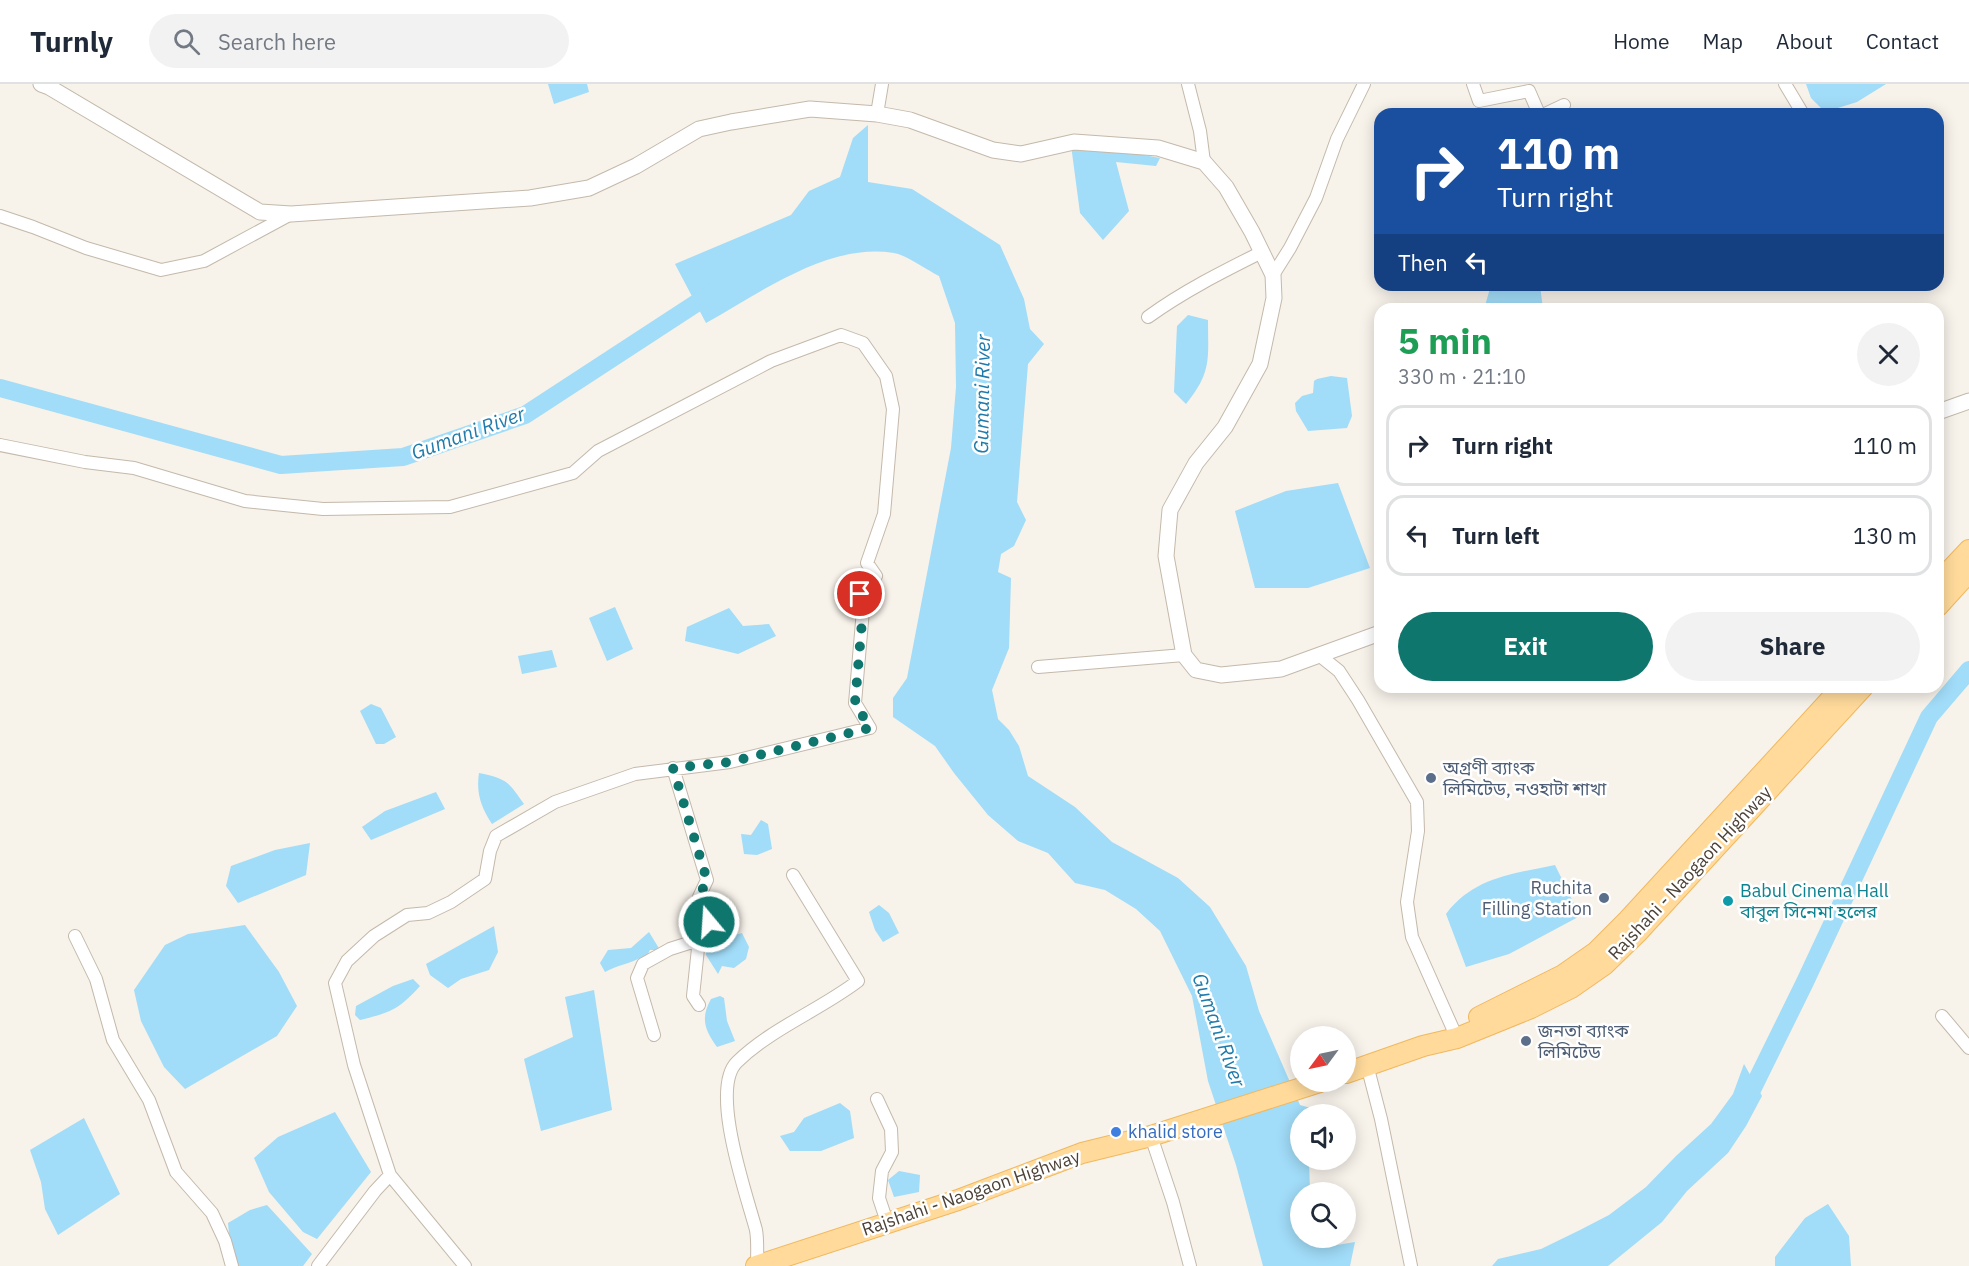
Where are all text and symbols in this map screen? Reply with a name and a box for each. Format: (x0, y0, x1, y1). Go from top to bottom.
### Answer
search box (149, 14, 569, 68)
text: Turnly (30, 23, 113, 60)
icon: search (170, 25, 203, 58)
text: Search here (218, 27, 336, 56)
text: Home (1613, 27, 1670, 55)
text: Map (1703, 27, 1743, 55)
text: About (1776, 27, 1833, 55)
text: Contact (1866, 27, 1939, 55)
text: 110 m (1497, 126, 1620, 181)
icon: right (1398, 132, 1476, 210)
text: Turn right (1497, 179, 1614, 214)
icon: left (1460, 246, 1493, 279)
text: Then (1398, 248, 1448, 277)
text: 5 min (1398, 317, 1492, 364)
button: close (1857, 323, 1920, 386)
water label: Gumani River (967, 333, 996, 454)
text: 330 m · 21:10 (1398, 363, 1526, 390)
water label: Gumani River (407, 399, 529, 466)
icon: right (1401, 429, 1434, 462)
text: Turn right (1452, 431, 1553, 460)
text: 110 m (1853, 431, 1917, 460)
icon: left (1401, 519, 1434, 552)
text: Turn left (1452, 521, 1540, 550)
text: 130 m (1853, 521, 1917, 550)
pin (834, 568, 885, 619)
icon: arrive (843, 577, 876, 610)
button: Exit (1398, 612, 1653, 681)
button: Share (1665, 612, 1920, 681)
place label: অগ্রণী ব্যাংক লিমিটেড, নওহাটা শাখা (1442, 756, 1606, 800)
marker: অগ্রণী ব্যাংক লিমিটেড, নওহাটা শাখা (1424, 771, 1438, 785)
street label: Rajshahi - Naogaon Highway (1603, 781, 1776, 964)
place label: Ruchita Filling Station (1482, 876, 1592, 920)
place label: Babul Cinema Hall বাবুল সিনেমা হলের (1739, 879, 1889, 923)
position arrow (677, 890, 741, 954)
marker: Ruchita Filling Station (1597, 891, 1611, 905)
marker: Babul Cinema Hall বাবুল সিনেমা হলের (1721, 894, 1735, 908)
water label: Gumani River (1186, 969, 1253, 1091)
place label: জনতা ব্যাংক লিমিটেড (1537, 1019, 1629, 1063)
north arrow (1290, 1026, 1356, 1092)
map controls (1290, 1026, 1356, 1248)
marker: জনতা ব্যাংক লিমিটেড (1519, 1034, 1533, 1048)
button: sound (1290, 1104, 1356, 1170)
place label: khalid store (1128, 1120, 1223, 1143)
marker: khalid store (1109, 1125, 1123, 1139)
street label: Rajshahi - Naogaon Highway (859, 1144, 1083, 1241)
button: search (1290, 1182, 1356, 1248)

